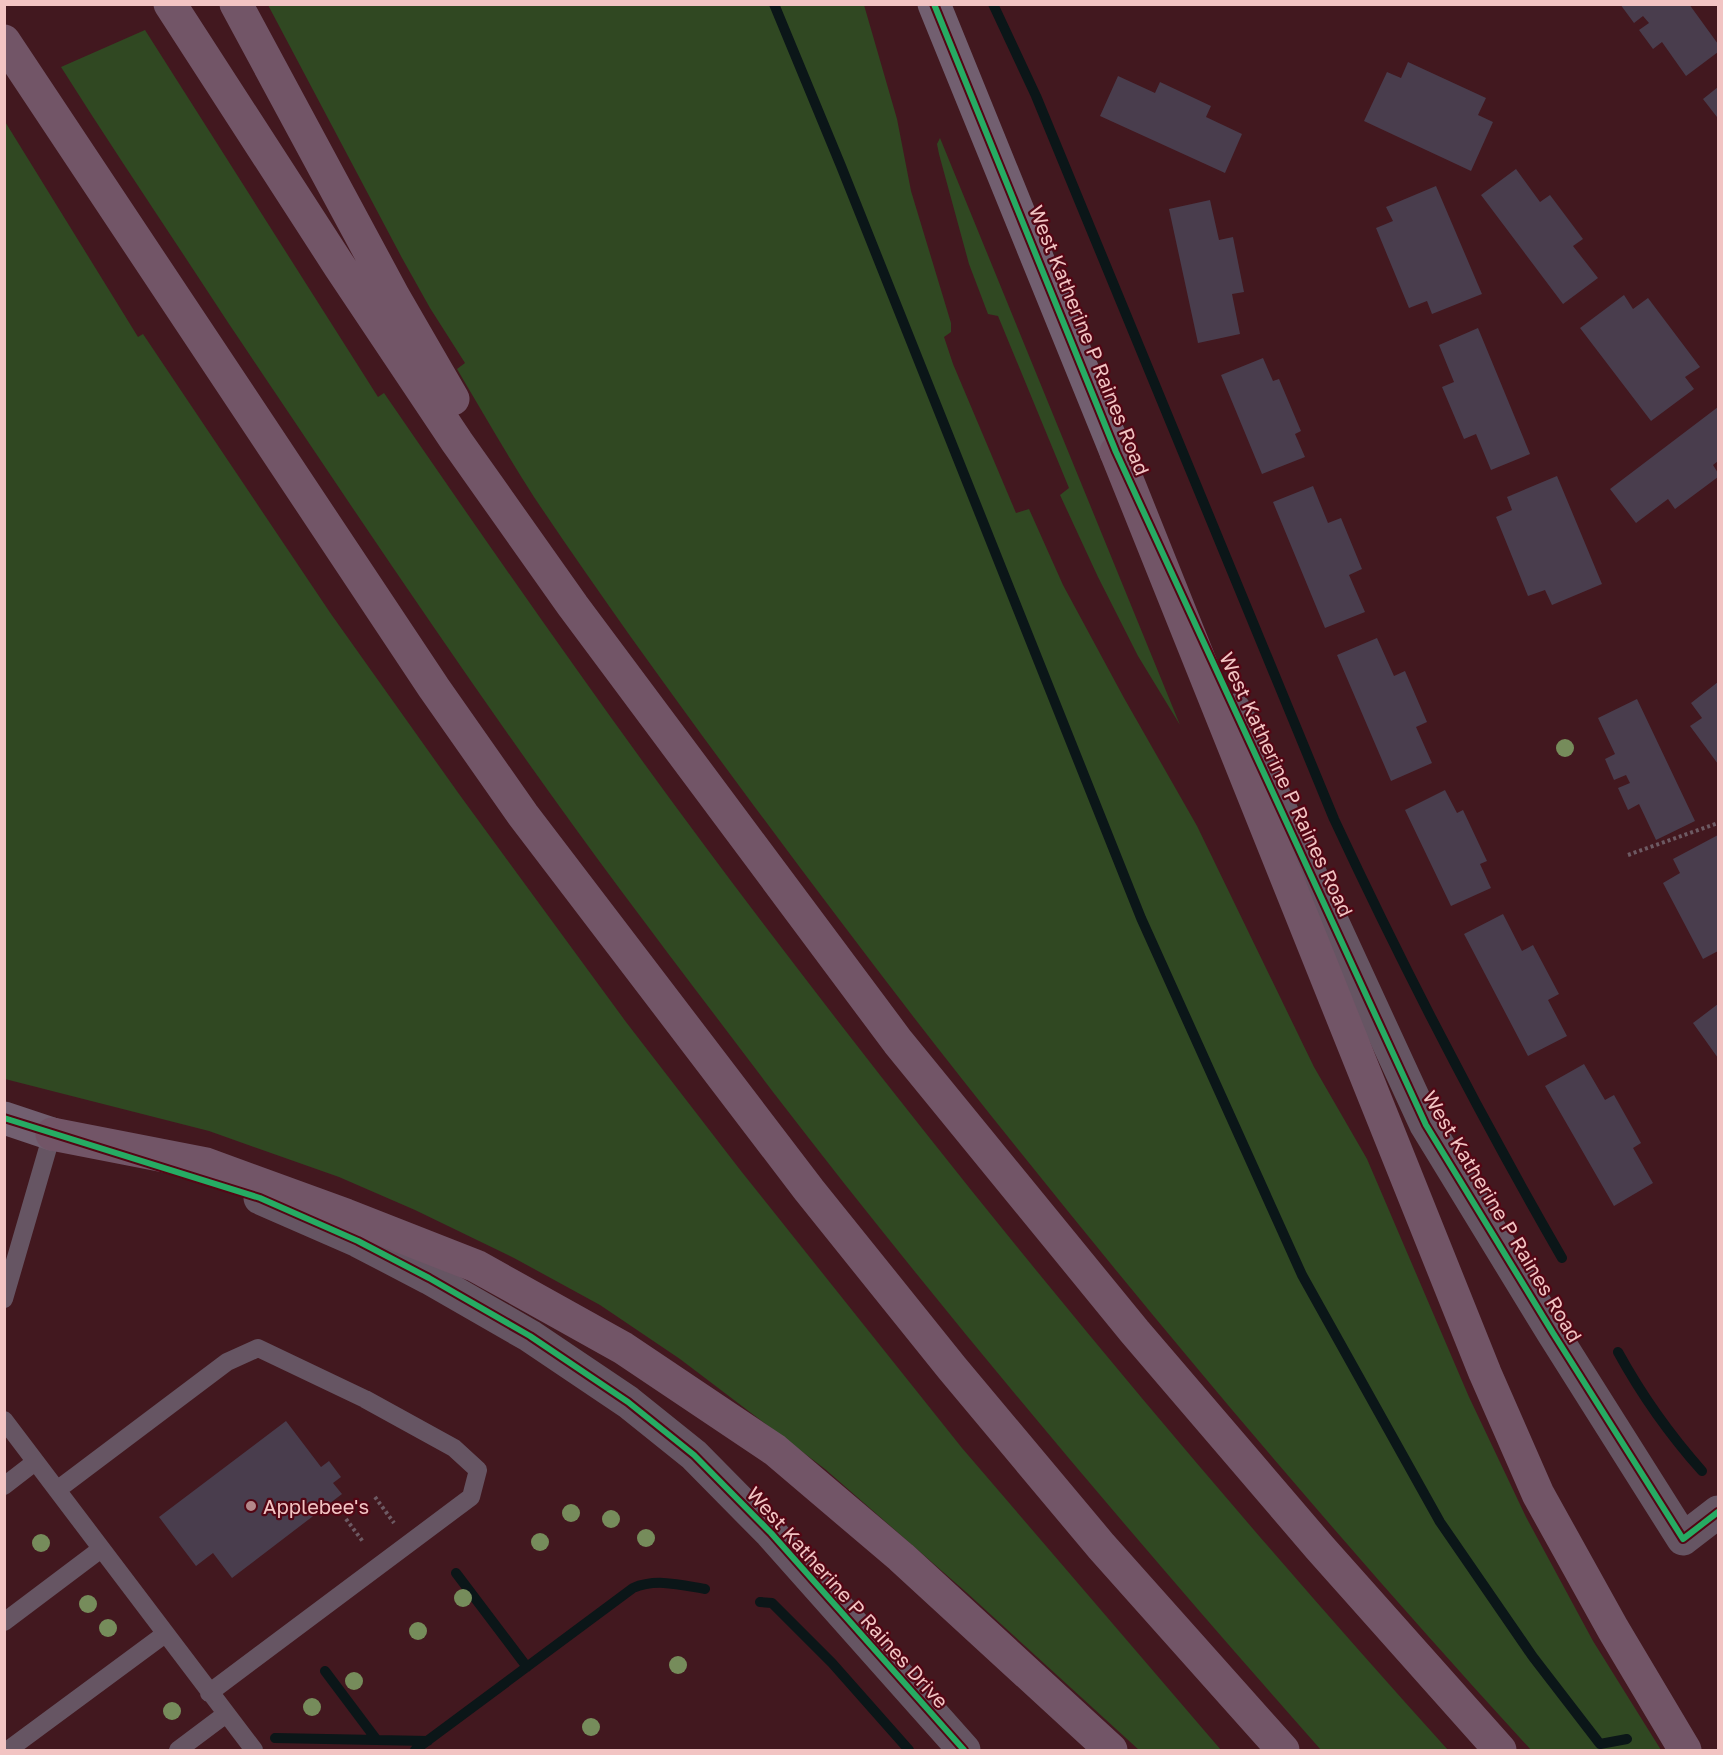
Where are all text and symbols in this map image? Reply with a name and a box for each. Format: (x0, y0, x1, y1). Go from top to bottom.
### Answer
street label: West Katherine P Raines Road (1025, 202, 1155, 478)
street label: West Katherine P Raines Road (1215, 648, 1359, 920)
street label: West Katherine P Raines Road (1418, 1086, 1588, 1346)
street label: West Katherine P Raines Drive (742, 1481, 954, 1713)
place label: Applebee's (263, 1494, 369, 1518)
marker: Applebee's (244, 1499, 258, 1513)

